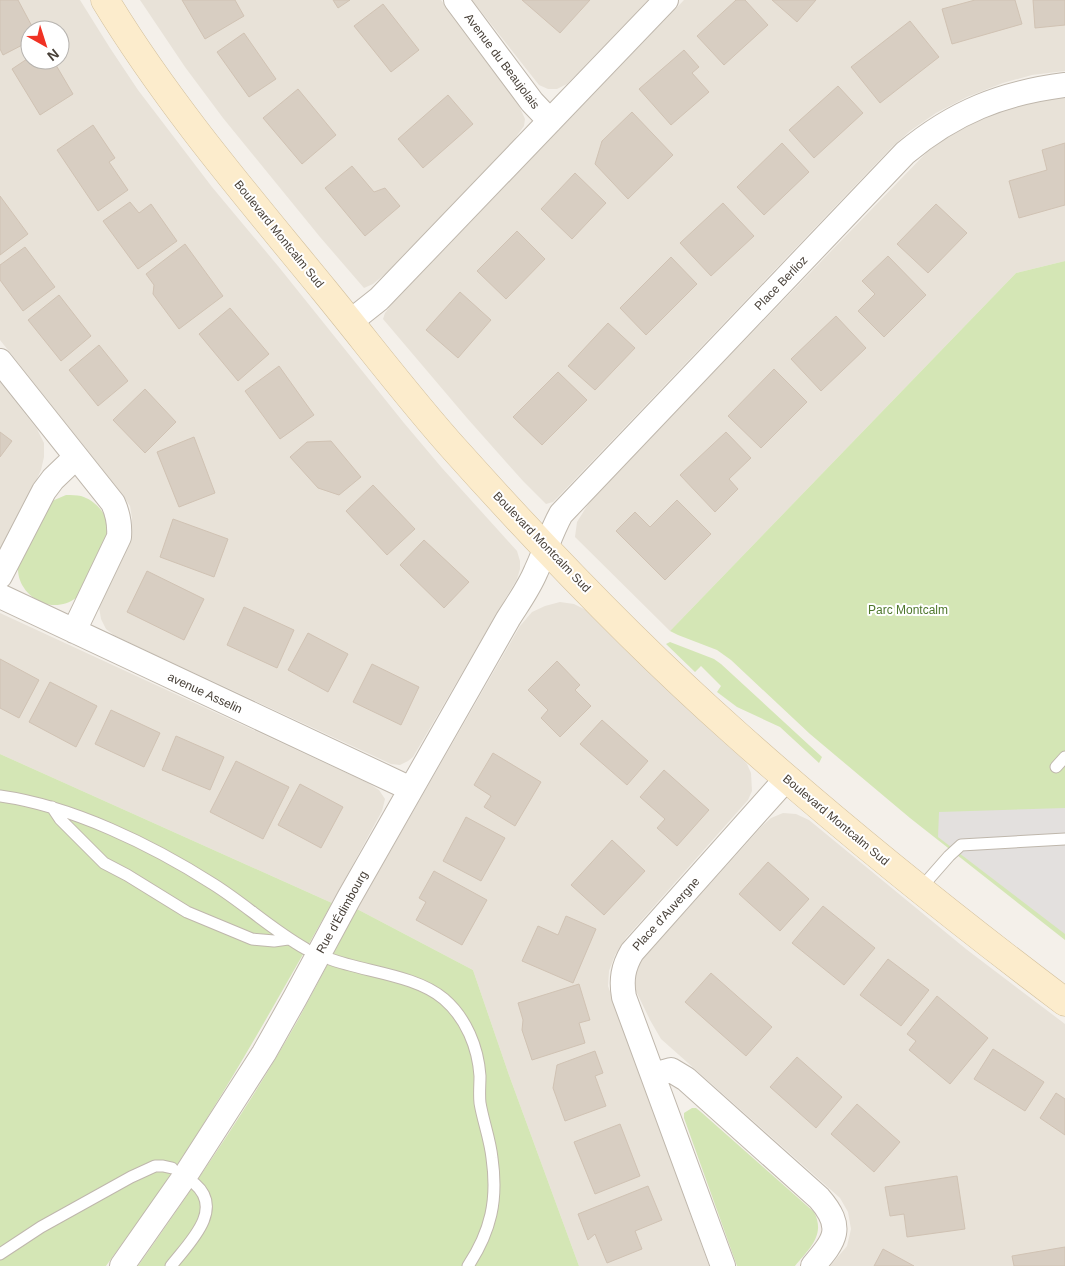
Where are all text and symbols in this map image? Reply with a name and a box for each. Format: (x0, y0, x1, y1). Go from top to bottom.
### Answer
street label: Avenue du Beaujolais (462, 11, 542, 111)
north arrow (20, 20, 70, 70)
text: N (44, 46, 62, 65)
street label: Boulevard Montcalm Sud (231, 177, 327, 291)
street label: Place Berlioz (752, 253, 810, 313)
street label: Boulevard Montcalm Sud (490, 489, 594, 595)
park label: Parc Montcalm (868, 603, 948, 617)
street label: avenue Asselin (165, 670, 245, 716)
street label: Boulevard Montcalm Sud (780, 772, 892, 868)
street label: Rue d'Édimbourg (313, 868, 371, 956)
street label: Place d'Auvergne (629, 874, 703, 953)

